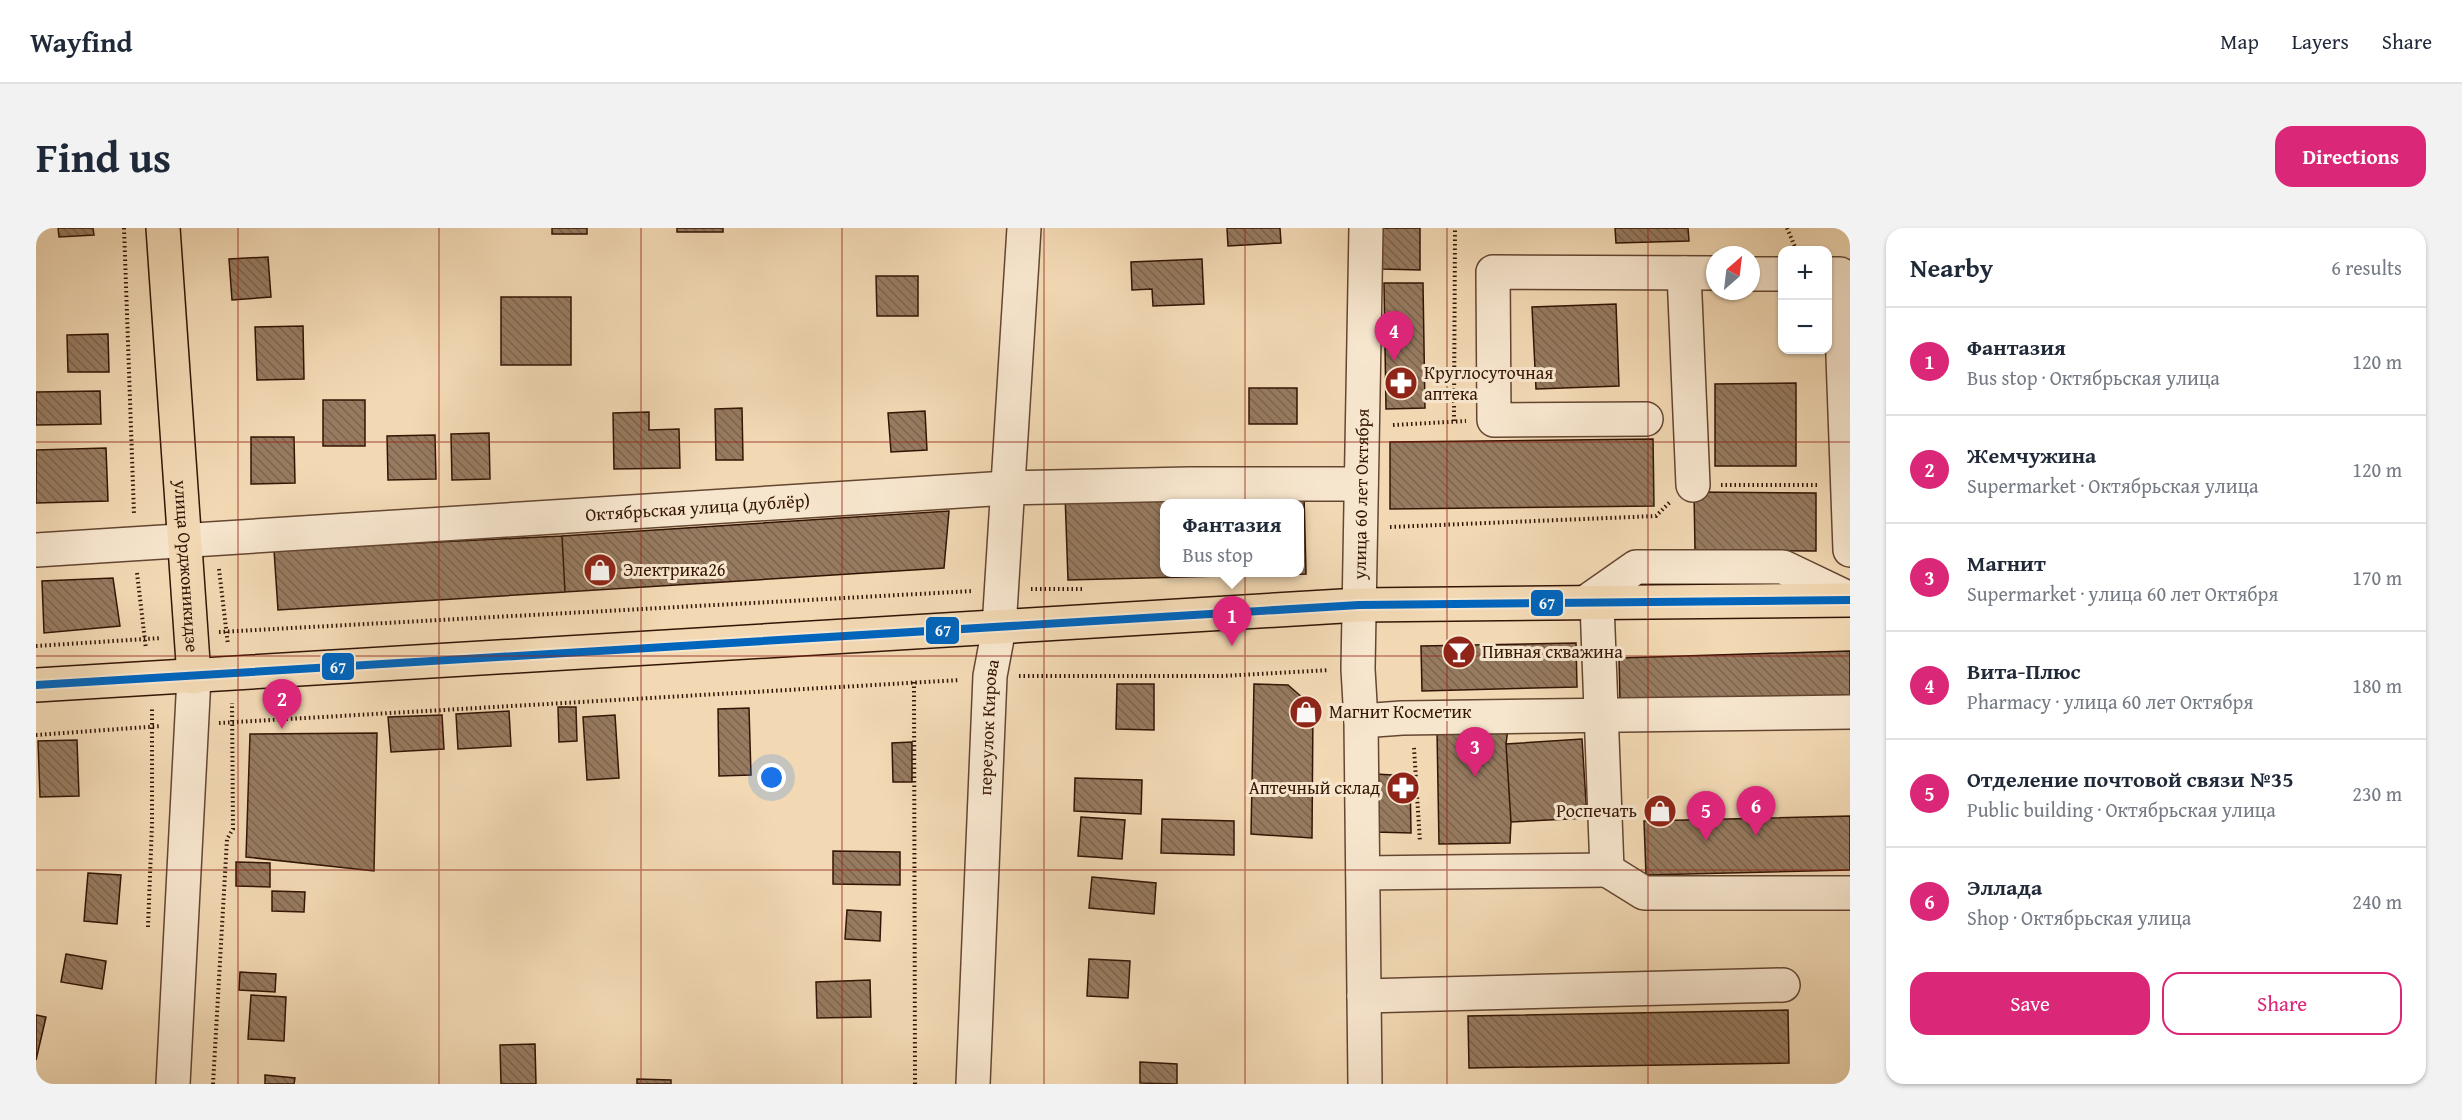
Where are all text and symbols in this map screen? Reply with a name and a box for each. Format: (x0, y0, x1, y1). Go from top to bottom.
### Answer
text: Wayfind (30, 21, 132, 62)
text: Map (2220, 26, 2259, 57)
text: Layers (2292, 26, 2349, 57)
text: Share (2382, 26, 2432, 57)
text: Find us (36, 126, 171, 187)
button: Directions (2275, 126, 2426, 187)
north arrow (1706, 246, 1760, 300)
map controls (1778, 246, 1832, 354)
button: + (1778, 246, 1832, 300)
text: Nearby (1910, 248, 1993, 287)
text: 6 results (2331, 253, 2402, 282)
button: − (1778, 300, 1832, 354)
pin: 4 (1374, 312, 1414, 361)
text: Фантазия (1967, 331, 2066, 363)
text: 1 (1924, 347, 1935, 376)
text: 120 m (2352, 347, 2402, 376)
place label: Круглосуточная аптека (1424, 359, 1553, 407)
text: Bus stop · Октябрьская улица (1967, 363, 2220, 392)
pharmacy icon: Круглосуточная аптека (1383, 365, 1419, 401)
street label: улица 60 лет Октября (1346, 408, 1376, 581)
text: Жемчужина (1967, 439, 2096, 471)
text: 2 (1924, 455, 1935, 484)
text: 120 m (2352, 455, 2402, 484)
text: Supermarket · Октябрьская улица (1967, 471, 2259, 500)
street label: улица Орджоникидзе (167, 478, 206, 653)
street label: Октябрьская улица (дублёр) (584, 487, 811, 528)
popup (1160, 499, 1304, 577)
text: Фантазия (1183, 508, 1281, 540)
text: Bus stop (1183, 540, 1253, 569)
text: Магнит (1967, 547, 2046, 579)
shop icon: Электрика26 (582, 552, 618, 588)
place label: Электрика26 (623, 556, 726, 583)
text: 3 (1924, 563, 1935, 592)
text: 170 m (2352, 563, 2402, 592)
text: Supermarket · улица 60 лет Октября (1967, 579, 2278, 608)
line badge: 67 (1530, 589, 1564, 617)
text: 67 (1539, 591, 1555, 615)
pin: 1 (1212, 596, 1252, 646)
line badge: 67 (925, 616, 960, 645)
text: 67 (935, 618, 951, 642)
bar icon: Пивная скважина (1441, 634, 1477, 670)
place label: Пивная скважина (1482, 638, 1623, 665)
line badge: 67 (321, 652, 355, 681)
text: 67 (330, 655, 346, 679)
text: Вита-Плюс (1967, 655, 2081, 687)
street label: переулок Кирова (971, 656, 1006, 796)
text: 4 (1924, 671, 1935, 700)
text: 180 m (2352, 671, 2402, 700)
pin: 2 (262, 680, 302, 729)
text: Pharmacy · улица 60 лет Октября (1967, 687, 2253, 716)
shop icon: Магнит Косметик (1288, 694, 1324, 730)
place label: Магнит Косметик (1329, 698, 1472, 725)
pin: 3 (1456, 728, 1494, 777)
your location (757, 763, 786, 792)
text: Отделение почтовой связи №35 (1967, 763, 2294, 795)
pharmacy icon: Аптечный склад (1385, 770, 1421, 806)
place label: Аптечный склад (1249, 774, 1380, 801)
text: 5 (1924, 779, 1935, 808)
text: 230 m (2352, 779, 2402, 808)
pin: 6 (1736, 786, 1776, 836)
pin: 5 (1686, 792, 1726, 841)
shop icon: Роспечать (1642, 793, 1678, 829)
text: Public building · Октябрьская улица (1967, 795, 2276, 824)
place label: Роспечать (1556, 797, 1637, 824)
text: Эллада (1967, 871, 2042, 903)
text: 6 (1924, 887, 1935, 916)
text: 240 m (2352, 887, 2402, 916)
text: Shop · Октябрьская улица (1967, 903, 2191, 932)
button: Save (1910, 972, 2150, 1035)
button: Share (2162, 972, 2402, 1035)

